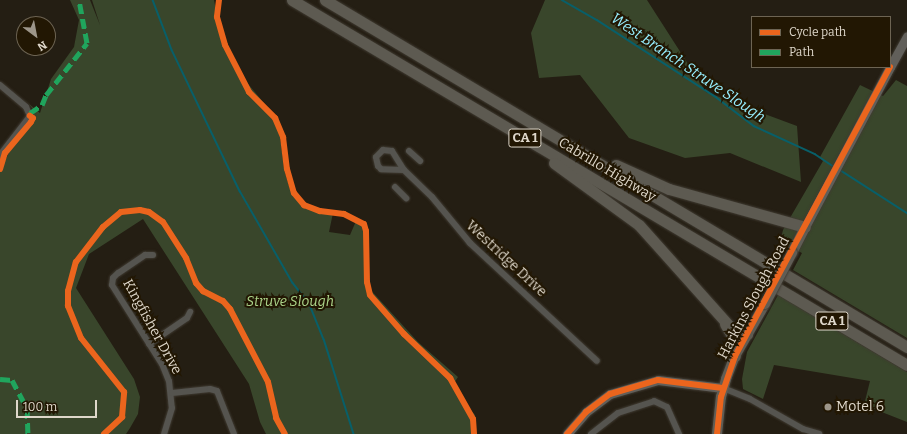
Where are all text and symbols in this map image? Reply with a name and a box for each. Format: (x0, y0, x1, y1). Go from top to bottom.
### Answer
water label: West Branch Struve Slough (607, 10, 769, 126)
north arrow (16, 16, 56, 56)
legend (751, 16, 891, 68)
text: Cycle path (789, 25, 846, 39)
text: N (35, 38, 49, 54)
text: Path (789, 45, 814, 59)
road number: CA 1 (508, 127, 542, 149)
street label: Cabrillo Highway (555, 134, 659, 206)
street label: Westridge Drive (462, 217, 550, 301)
street label: Harkins Slough Road (715, 234, 793, 362)
street label: Kingfisher Drive (119, 277, 185, 377)
park label: Struve Slough (246, 294, 334, 310)
road number: CA 1 (815, 310, 849, 332)
scale bar (18, 392, 99, 418)
place label: Motel 6 (836, 399, 884, 415)
text: 100 m (23, 400, 57, 414)
marker: Motel 6 (823, 402, 833, 412)

